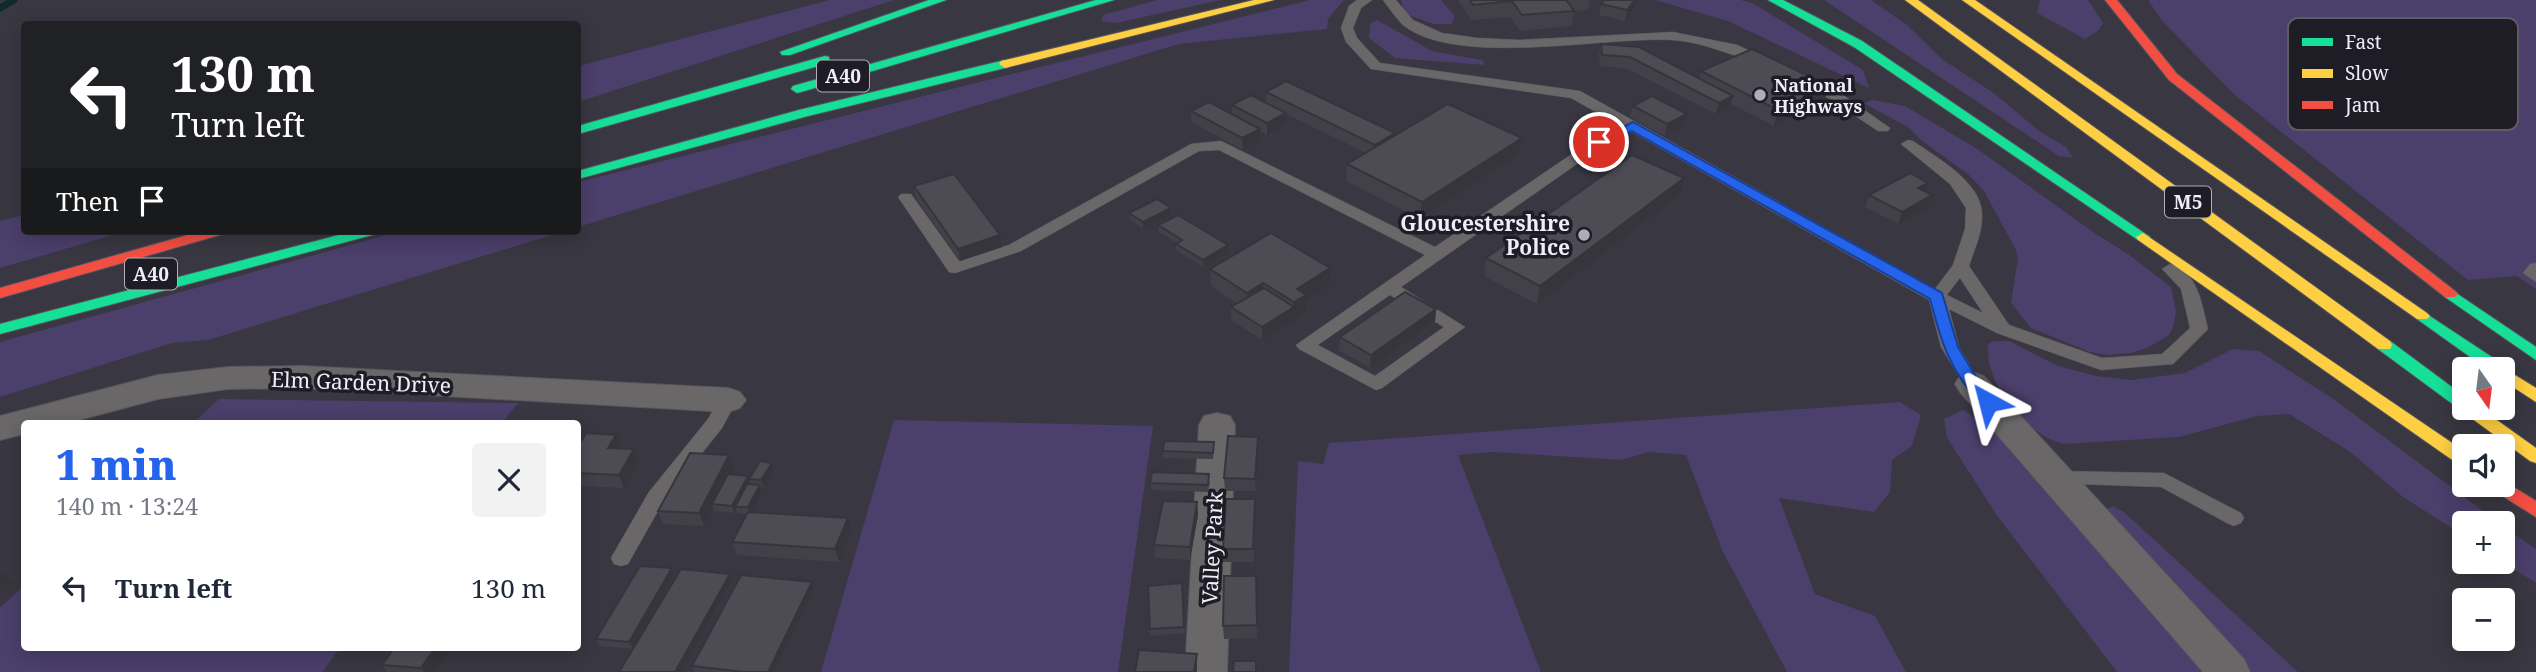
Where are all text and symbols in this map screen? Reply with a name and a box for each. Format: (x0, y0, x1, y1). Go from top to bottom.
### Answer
legend (2288, 18, 2518, 130)
text: Fast (2345, 29, 2382, 55)
text: 130 m (171, 40, 315, 106)
icon: left (56, 49, 147, 140)
road number: A40 (817, 60, 869, 92)
text: Slow (2345, 60, 2389, 86)
place label: National Highways (1774, 73, 1862, 118)
marker: National Highways (1752, 87, 1768, 103)
text: Jam (2344, 92, 2380, 118)
text: Turn left (171, 103, 305, 146)
pin (1569, 112, 1629, 172)
icon: arrive (1580, 123, 1618, 161)
icon: arrive (133, 182, 171, 220)
text: Then (56, 183, 119, 219)
road number: M5 (2165, 186, 2211, 218)
place label: Gloucestershire Police (1400, 209, 1570, 261)
marker: Gloucestershire Police (1576, 227, 1592, 243)
road number: A40 (125, 258, 177, 290)
north arrow (2452, 357, 2515, 420)
map controls (2452, 357, 2515, 651)
street label: Elm Garden Drive (271, 365, 451, 399)
position arrow (1951, 365, 2025, 439)
button: sound (2452, 434, 2515, 497)
text: 1 min (56, 435, 177, 492)
button: close (472, 443, 546, 517)
text: 140 m · 13:24 (56, 490, 198, 522)
street label: Valley Park (1195, 490, 1229, 605)
button: + (2452, 511, 2515, 574)
icon: left (56, 569, 94, 607)
text: Turn left (115, 570, 232, 606)
text: 130 m (471, 570, 546, 606)
button: − (2452, 588, 2515, 651)

